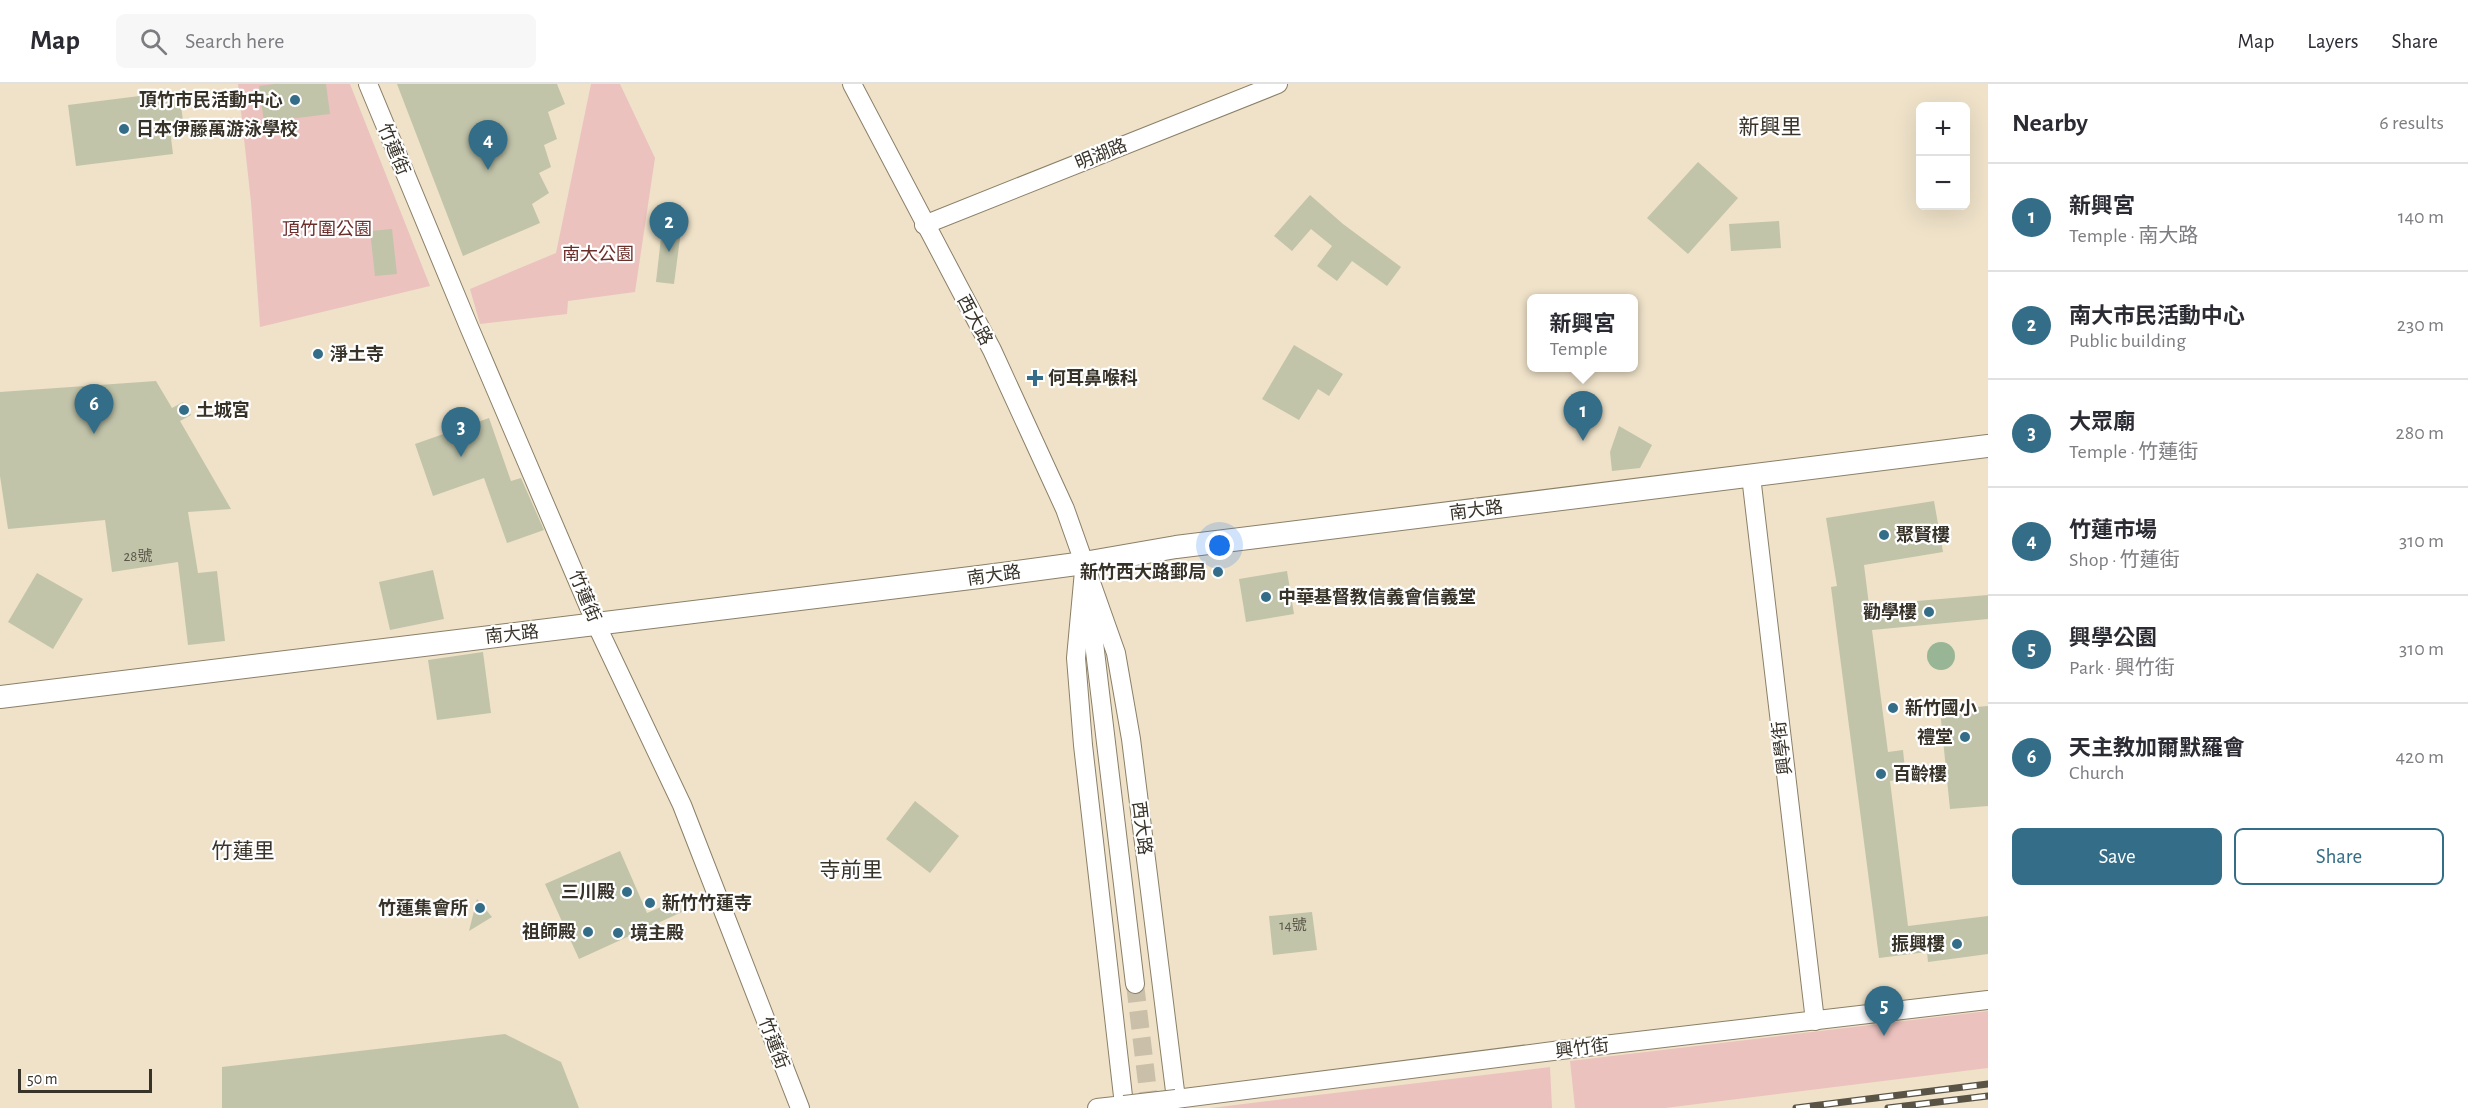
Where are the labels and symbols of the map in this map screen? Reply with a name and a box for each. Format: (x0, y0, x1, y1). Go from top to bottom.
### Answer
place label: 頂竹市民活動中心 (139, 90, 283, 110)
marker: 頂竹市民活動中心 (288, 93, 302, 107)
district label: 新興里 (1739, 116, 1802, 138)
place label: 日本伊藤萬游泳學校 (136, 119, 298, 139)
street label: 竹蓮街 (374, 120, 414, 178)
pin: 4 (468, 120, 508, 170)
marker: 日本伊藤萬游泳學校 (117, 122, 131, 136)
street label: 明湖路 (1072, 135, 1130, 173)
pin: 2 (650, 202, 688, 252)
park label: 頂竹圍公園 (282, 219, 372, 239)
park label: 南大公園 (562, 244, 634, 264)
street label: 西大路 (953, 291, 997, 349)
place label: 淨土寺 (330, 344, 384, 364)
marker: 淨土寺 (311, 347, 325, 361)
place label: 何耳鼻喉科 (1048, 368, 1138, 388)
marker: 何耳鼻喉科 (1026, 369, 1044, 387)
pin: 6 (74, 384, 113, 434)
pin: 1 (1564, 392, 1602, 441)
place label: 土城宮 (196, 400, 250, 420)
marker: 土城宮 (177, 403, 191, 417)
pin: 3 (442, 408, 480, 457)
street label: 南大路 (1448, 497, 1504, 523)
place label: 聚賢樓 (1896, 525, 1950, 545)
marker: 聚賢樓 (1877, 528, 1891, 542)
your location (1205, 531, 1234, 560)
house number: 28號 (124, 548, 152, 564)
street label: 南大路 (966, 561, 1022, 589)
place label: 新竹西大路郵局 (1080, 561, 1206, 582)
marker: 新竹西大路郵局 (1211, 565, 1225, 579)
street label: 竹蓮街 (565, 567, 605, 625)
place label: 中華基督教信義會信義堂 (1278, 587, 1476, 607)
marker: 中華基督教信義會信義堂 (1259, 590, 1273, 604)
place label: 勸學樓 (1863, 602, 1917, 622)
marker: 勸學樓 (1922, 605, 1936, 619)
street label: 南大路 (484, 621, 540, 647)
place label: 新竹國小 (1905, 698, 1977, 718)
marker: 新竹國小 (1886, 701, 1900, 715)
street label: 興學街 (1769, 720, 1795, 776)
place label: 禮堂 (1917, 727, 1953, 747)
marker: 禮堂 (1958, 730, 1972, 744)
place label: 百齡樓 (1893, 764, 1947, 784)
marker: 百齡樓 (1874, 767, 1888, 781)
street label: 西大路 (1129, 800, 1155, 856)
district label: 竹蓮里 (212, 840, 275, 862)
district label: 寺前里 (820, 859, 883, 881)
place label: 三川殿 (561, 882, 615, 902)
marker: 三川殿 (620, 885, 634, 899)
place label: 新竹竹蓮寺 (662, 893, 752, 913)
marker: 新竹竹蓮寺 (643, 896, 657, 910)
place label: 竹蓮集會所 (378, 898, 468, 918)
marker: 竹蓮集會所 (473, 901, 487, 915)
house number: 14號 (1279, 917, 1307, 933)
place label: 祖師殿 (522, 922, 576, 942)
place label: 境主殿 (630, 923, 684, 943)
marker: 祖師殿 (581, 925, 595, 939)
marker: 境主殿 (611, 926, 625, 940)
place label: 振興樓 (1891, 934, 1945, 954)
marker: 振興樓 (1950, 937, 1964, 951)
pin: 5 (1864, 986, 1904, 1036)
street label: 竹蓮街 (755, 1014, 793, 1072)
street label: 興竹街 (1554, 1035, 1610, 1061)
scale bar (18, 1066, 152, 1094)

